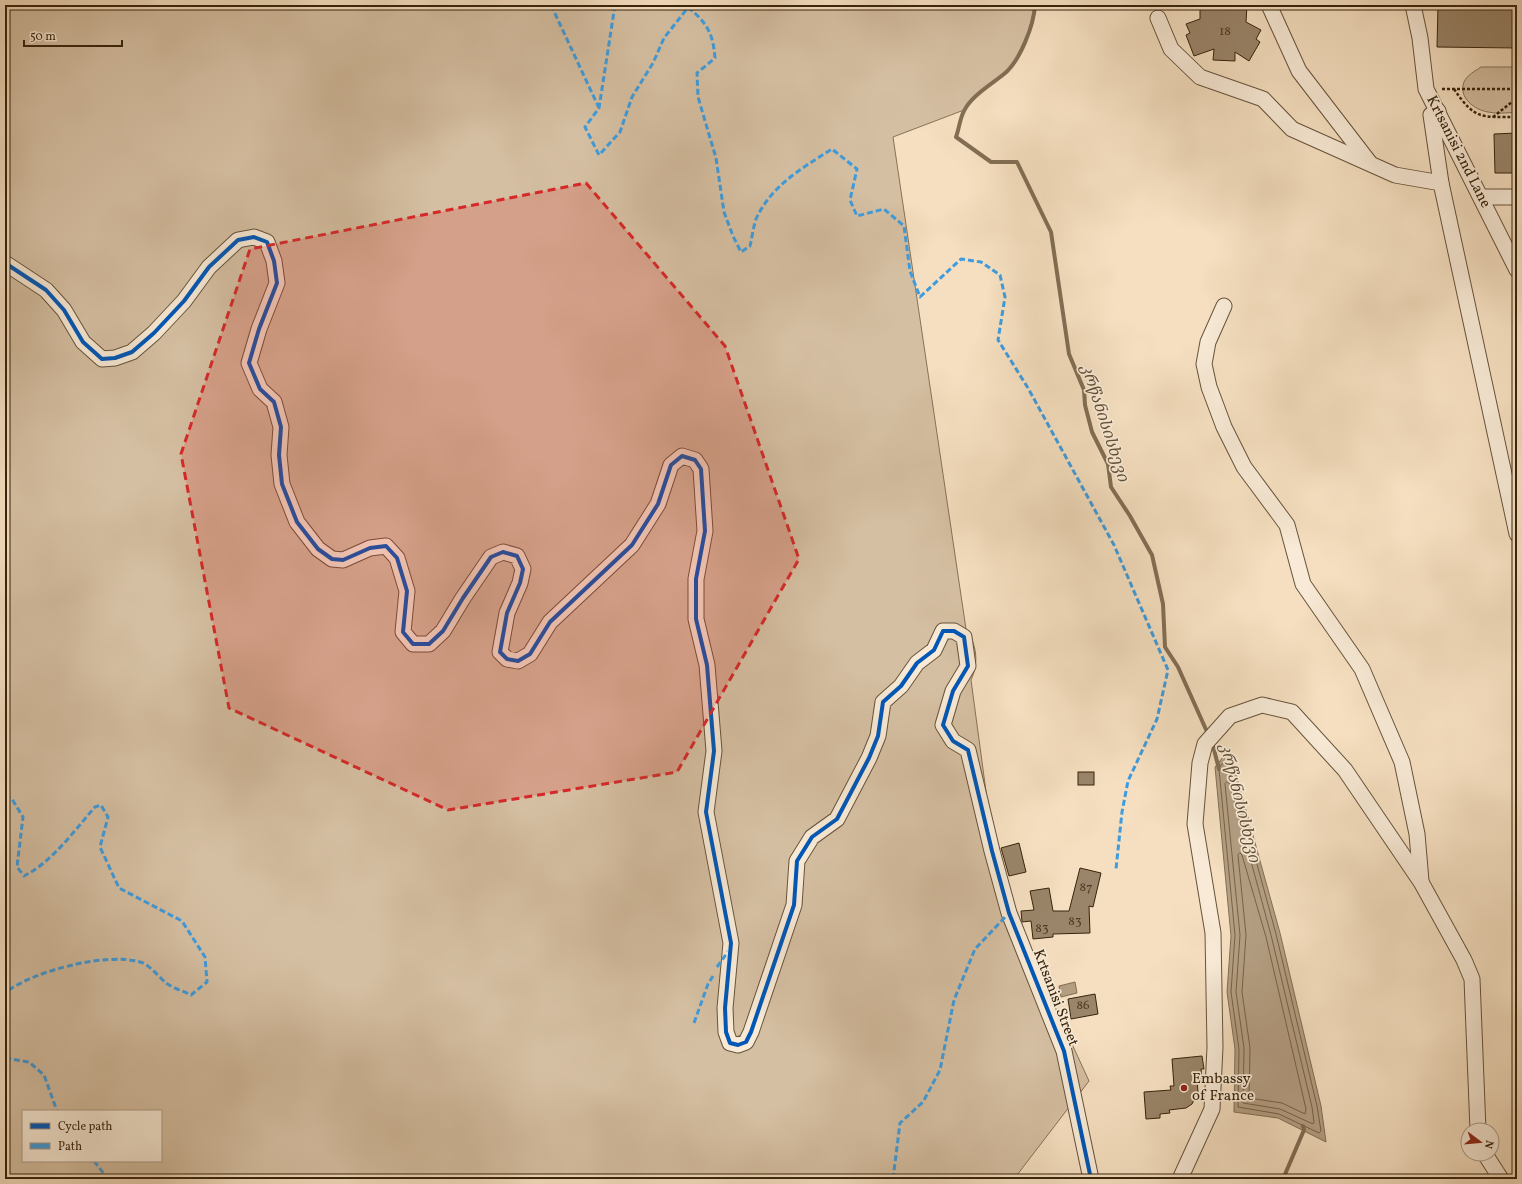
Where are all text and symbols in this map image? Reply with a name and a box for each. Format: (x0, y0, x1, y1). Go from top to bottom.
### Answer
scale bar (24, 22, 122, 48)
house number: 18 (1219, 23, 1231, 41)
text: 50 m (30, 29, 56, 45)
street label: Krtsanisi 2nd Lane (1421, 92, 1495, 212)
water label: კრწანისისხევი (1075, 362, 1134, 485)
water label: კრწანისისხევი (1214, 741, 1265, 866)
house number: 87 (1080, 879, 1092, 897)
house number: 83 (1068, 913, 1082, 931)
house number: 83 (1035, 920, 1049, 938)
street label: Krtsanisi Street (1027, 946, 1083, 1050)
house number: 86 (1076, 997, 1090, 1015)
place label: Embassy of France (1192, 1069, 1254, 1107)
marker: Embassy of France (1179, 1083, 1189, 1093)
legend (22, 1110, 162, 1162)
text: Cycle path (58, 1119, 113, 1135)
north arrow (1460, 1122, 1500, 1162)
text: N (1480, 1138, 1496, 1150)
text: Path (58, 1139, 82, 1155)

